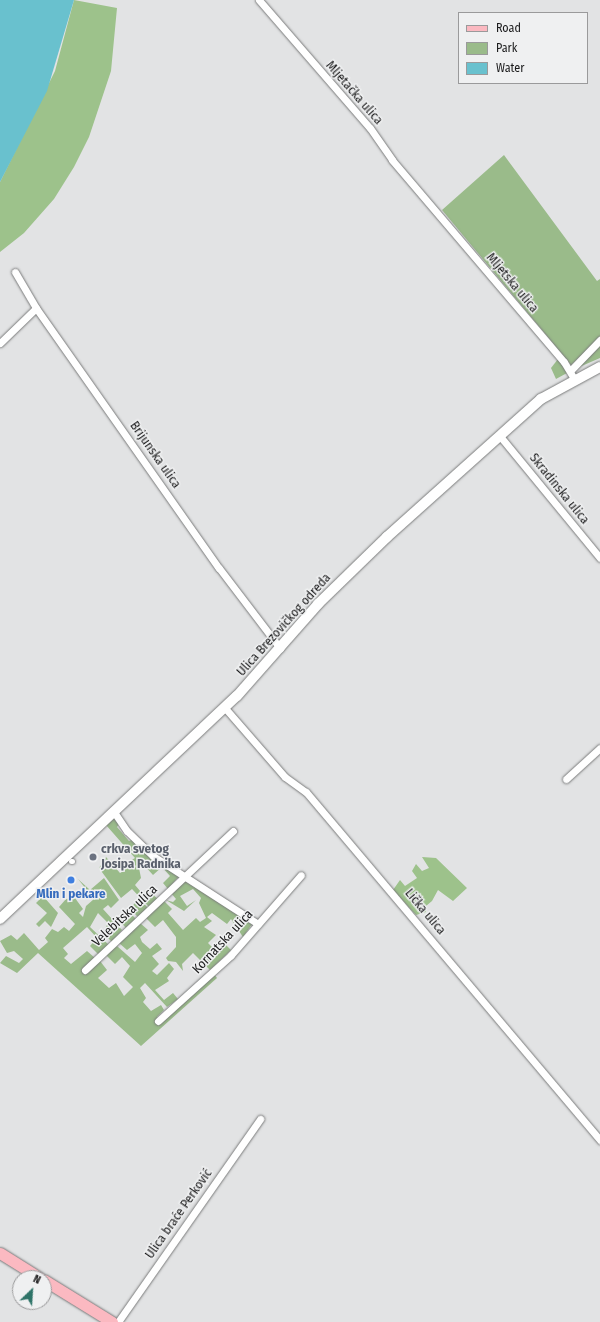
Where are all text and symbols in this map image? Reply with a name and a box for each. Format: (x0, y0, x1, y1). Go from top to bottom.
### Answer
legend (458, 12, 588, 84)
text: Road (496, 21, 521, 35)
text: Park (496, 41, 517, 55)
street label: Mljetačka ulica (322, 58, 386, 128)
text: Water (496, 61, 524, 75)
street label: Mljetska ulica (483, 250, 541, 316)
street label: Brijunska ulica (126, 419, 184, 491)
street label: Skradinska ulica (526, 451, 592, 527)
street label: Ulica Brezovičkog odreda (234, 570, 334, 680)
place label: crkva svetog Josipa Radnika (101, 842, 181, 873)
marker: crkva svetog Josipa Radnika (88, 852, 98, 862)
marker: Mlin i pekare (66, 875, 76, 885)
street label: Velebitska ulica (89, 882, 161, 950)
place label: Mlin i pekare (36, 886, 106, 902)
street label: Lička ulica (401, 886, 449, 938)
street label: Kornatska ulica (189, 907, 257, 977)
street label: Ulica braće Perković (142, 1166, 216, 1262)
north arrow (12, 1270, 52, 1310)
text: N (31, 1272, 43, 1287)

